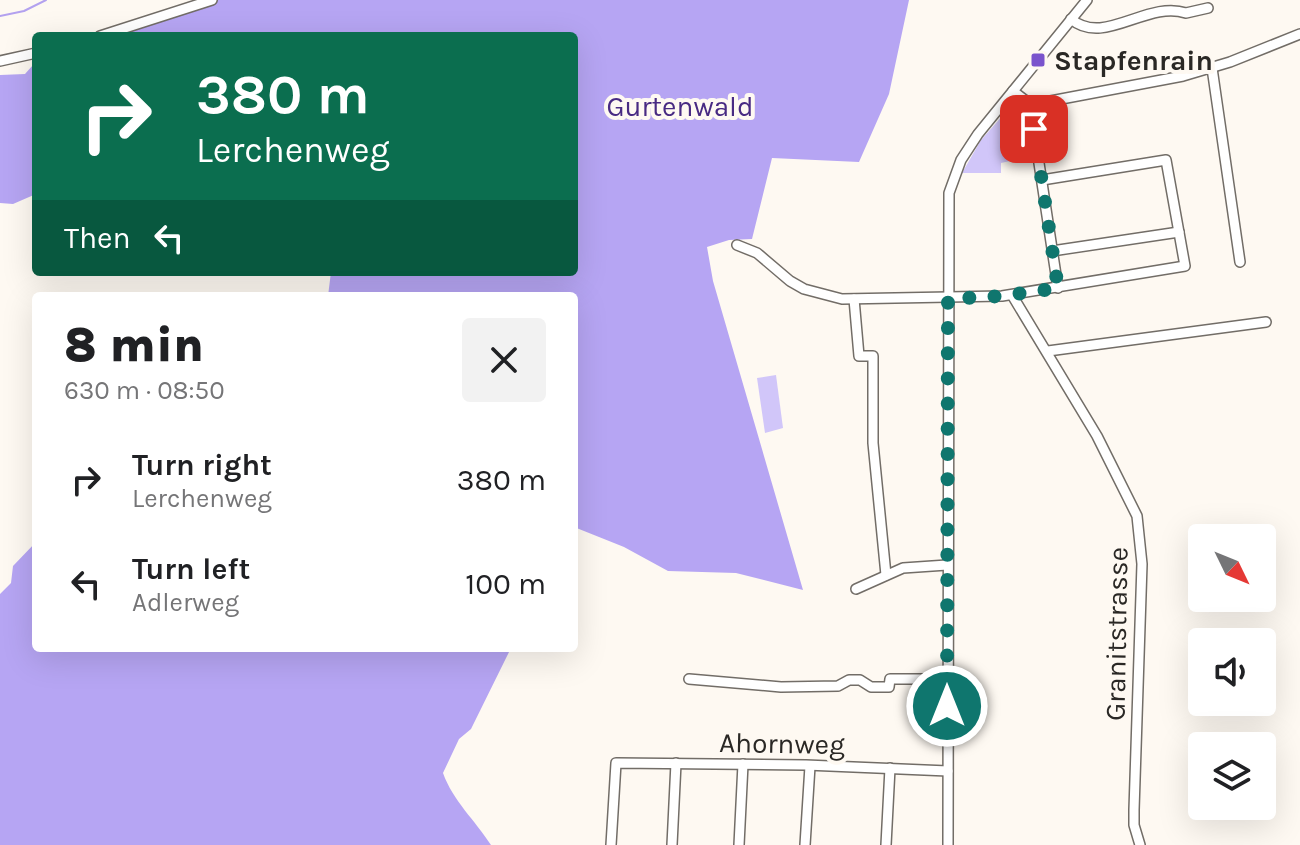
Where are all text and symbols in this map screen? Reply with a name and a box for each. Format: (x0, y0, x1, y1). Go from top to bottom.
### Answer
place label: Stapfenrain (1054, 44, 1213, 77)
marker: Stapfenrain (1029, 51, 1047, 69)
text: 380 m (196, 62, 370, 127)
icon: right (64, 64, 168, 168)
park label: Gurtenwald (606, 90, 754, 123)
pin (1000, 95, 1068, 163)
icon: arrive (1012, 107, 1056, 151)
text: Lerchenweg (196, 129, 390, 171)
icon: left (147, 216, 191, 260)
text: Then (64, 220, 131, 256)
text: 8 min (64, 317, 204, 373)
button: close (462, 318, 546, 402)
text: 630 m · 08:50 (64, 375, 225, 406)
text: Turn right (132, 447, 272, 483)
icon: right (64, 458, 108, 502)
text: 380 m (457, 462, 546, 498)
text: Lerchenweg (132, 483, 272, 514)
north arrow (1188, 524, 1276, 612)
map controls (1188, 524, 1276, 820)
street label: Granitstrasse (1098, 547, 1135, 721)
text: Turn left (132, 551, 250, 587)
icon: left (64, 562, 108, 606)
text: 100 m (465, 566, 546, 602)
text: Adlerweg (132, 587, 239, 618)
button: sound (1188, 628, 1276, 716)
position arrow (905, 664, 989, 748)
street label: Ahornweg (719, 726, 845, 761)
button: layers (1188, 732, 1276, 820)

